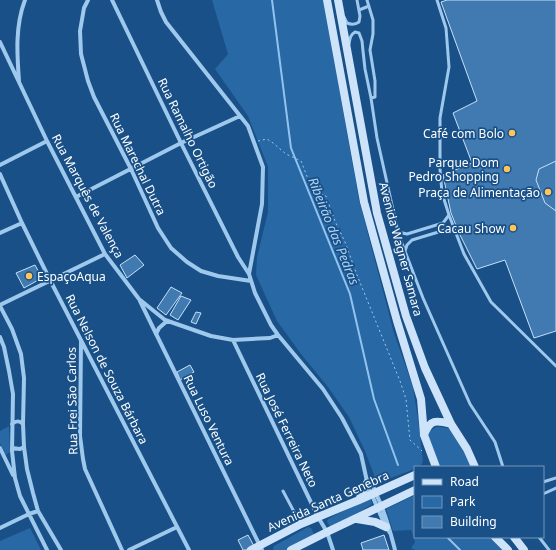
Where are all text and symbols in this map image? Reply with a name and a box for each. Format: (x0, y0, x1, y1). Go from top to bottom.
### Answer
street label: Rua Ramalho Ortigão (154, 75, 222, 191)
street label: Rua Marechal Dutra (106, 110, 170, 218)
place label: Café com Bolo (423, 125, 504, 142)
marker: Café com Bolo (507, 128, 517, 138)
street label: Rua Marquês de Valença (48, 131, 128, 261)
place label: Parque Dom Pedro Shopping (409, 154, 499, 185)
marker: Parque Dom Pedro Shopping (502, 164, 512, 174)
water label: Ribeirão das Pedras (304, 175, 364, 288)
street label: Avenida Wagner Samara (375, 180, 427, 318)
place label: Praça de Alimentação (418, 184, 540, 201)
marker: Praça de Alimentação (543, 187, 553, 197)
place label: Cacau Show (437, 220, 506, 237)
marker: Cacau Show (508, 223, 518, 233)
place label: EspaçoAqua (37, 268, 106, 285)
marker: EspaçoAqua (24, 271, 34, 281)
street label: Rua Nelson de Souza Bárbara (62, 291, 152, 447)
street label: Rua Frei São Carlos (63, 347, 81, 455)
street label: Rua José Ferreira Neto (252, 370, 322, 490)
street label: Rua Luso Ventura (180, 372, 238, 468)
street label: Avenida Santa Genebra (264, 466, 392, 536)
legend (414, 466, 544, 538)
text: Road (450, 473, 479, 490)
text: Park (450, 493, 476, 510)
text: Building (450, 513, 497, 530)

